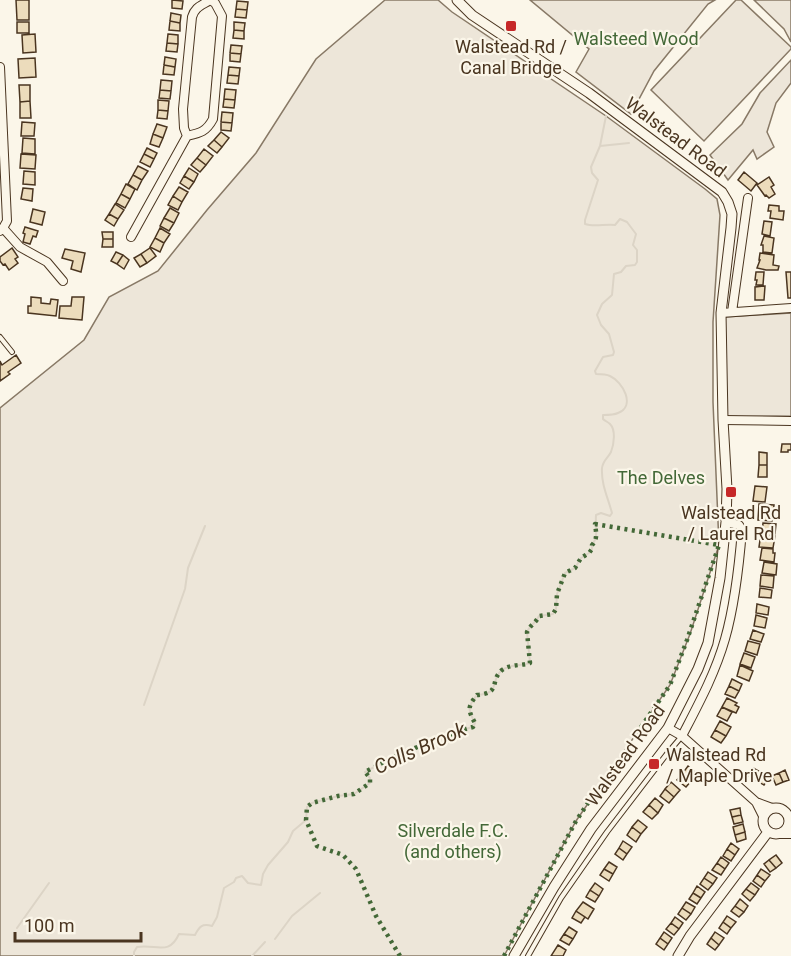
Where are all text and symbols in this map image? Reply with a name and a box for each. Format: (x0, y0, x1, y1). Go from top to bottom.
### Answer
marker: Walstead Rd / Canal Bridge (504, 19, 518, 33)
park label: Walsteed Wood (573, 28, 699, 49)
place label: Walstead Rd / Canal Bridge (455, 36, 567, 78)
street label: Walstead Road (622, 92, 730, 182)
park label: The Delves (617, 467, 705, 488)
marker: Walstead Rd / Laurel Rd (724, 485, 738, 499)
place label: Walstead Rd / Laurel Rd (681, 502, 781, 544)
street label: Walstead Road (581, 700, 669, 810)
water label: Colls Brook (370, 717, 471, 779)
place label: Walstead Rd / Maple Drive (666, 744, 772, 786)
marker: Walstead Rd / Maple Drive (647, 757, 661, 771)
park label: Silverdale F.C. (and others) (398, 820, 508, 863)
scale bar (15, 905, 141, 943)
text: 100 m (24, 915, 75, 936)

